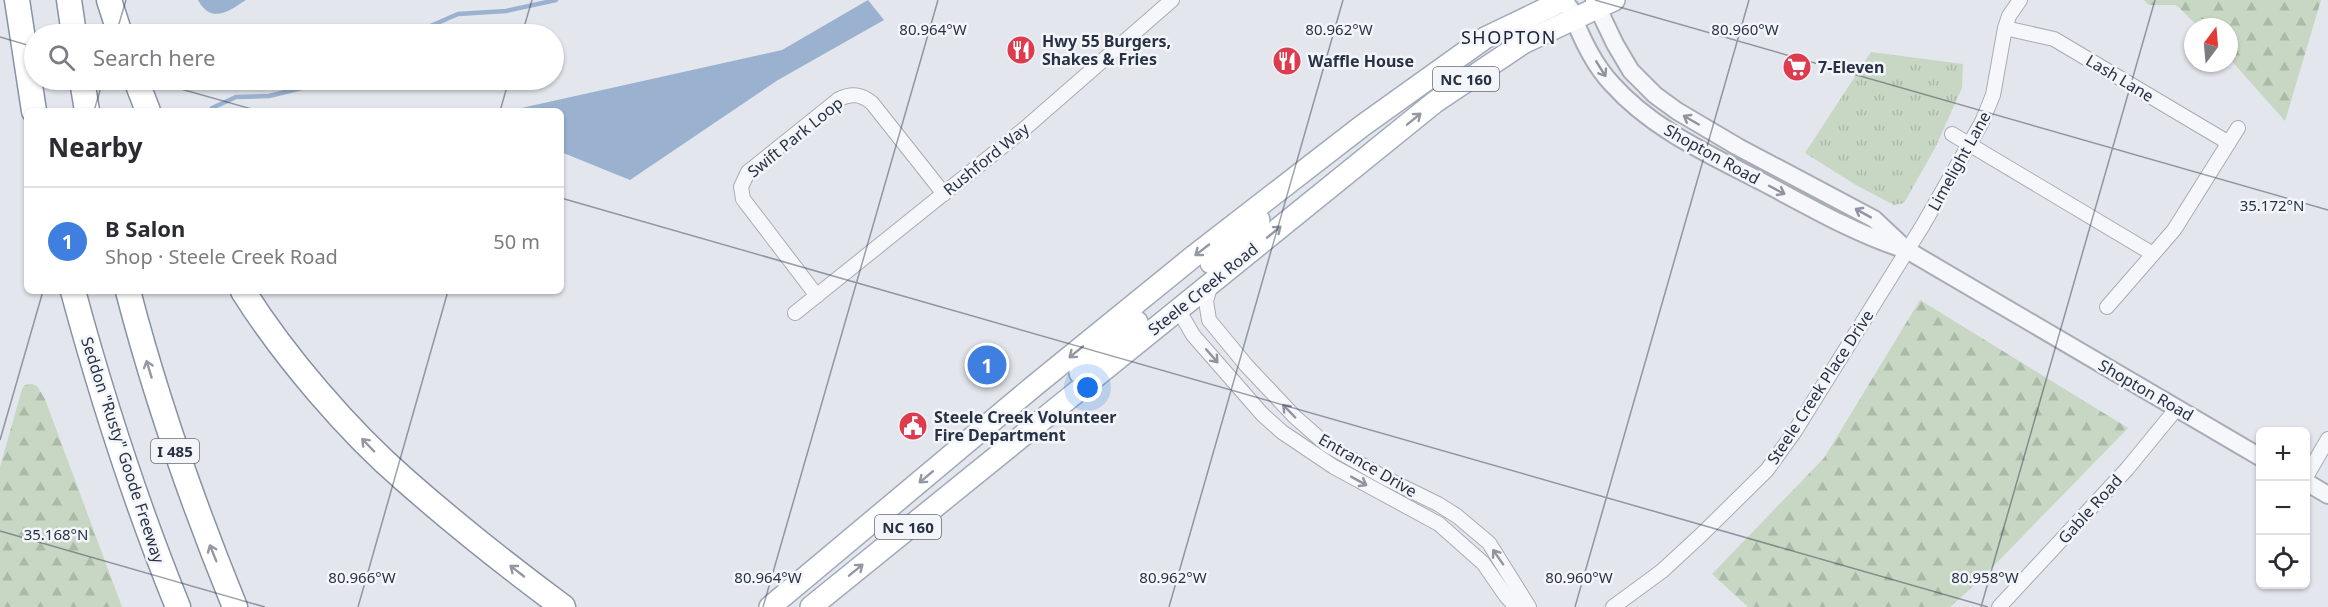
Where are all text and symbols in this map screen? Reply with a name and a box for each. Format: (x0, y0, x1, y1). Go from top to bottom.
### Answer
north arrow (2184, 18, 2238, 72)
text: 80.964°W (899, 19, 967, 39)
text: 80.962°W (1305, 19, 1373, 39)
text: 80.960°W (1711, 19, 1779, 39)
search box (24, 24, 564, 90)
district label: SHOPTON (1461, 25, 1557, 49)
place label: Hwy 55 Burgers, Shakes & Fries (1042, 30, 1171, 70)
restaurant icon: Hwy 55 Burgers, Shakes & Fries (1005, 34, 1037, 66)
icon: search (45, 41, 78, 74)
text: Search here (93, 42, 215, 72)
restaurant icon: Waffle House (1271, 45, 1303, 77)
street label: Lash Lane (2082, 49, 2158, 107)
place label: Waffle House (1308, 50, 1414, 72)
supermarket icon: 7-Eleven (1781, 51, 1813, 83)
place label: 7-Eleven (1818, 56, 1884, 78)
one-way arrow (1596, 60, 1608, 77)
road number: NC 160 (1433, 67, 1499, 91)
street label: Swift Park Loop (743, 92, 847, 182)
street label: Limelight Lane (1923, 107, 1995, 215)
one-way arrow (1405, 113, 1421, 126)
one-way arrow (1683, 114, 1700, 126)
street label: Rushford Way (938, 117, 1034, 200)
street label: Shopton Road (1660, 119, 1764, 189)
text: Nearby (48, 129, 143, 165)
one-way arrow (1768, 184, 1785, 196)
text: 35.172°N (2240, 195, 2304, 215)
one-way arrow (1855, 207, 1872, 219)
text: B Salon (105, 213, 185, 243)
one-way arrow (1266, 225, 1282, 238)
text: 1 (62, 228, 73, 255)
text: 50 m (493, 228, 540, 255)
street label: Steele Creek Road (1143, 238, 1263, 340)
text: Shop · Steele Creek Road (105, 243, 338, 270)
one-way arrow (1194, 244, 1210, 257)
street label: Steele Creek Place Drive (1762, 305, 1878, 469)
street label: Seddon "Rusty" Goode Freeway (76, 334, 170, 567)
pin: 1 (968, 342, 1006, 388)
one-way arrow (1069, 346, 1085, 359)
one-way arrow (1205, 348, 1219, 363)
street label: Shopton Road (2095, 354, 2197, 426)
one-way arrow (143, 360, 154, 379)
your location (1073, 373, 1102, 402)
one-way arrow (1282, 403, 1297, 418)
place label: Steele Creek Volunteer Fire Department (934, 406, 1116, 446)
public building icon: Steele Creek Volunteer Fire Department (897, 410, 929, 442)
map controls (2256, 427, 2310, 589)
button: + (2256, 427, 2310, 481)
street label: Entrance Drive (1315, 428, 1421, 502)
one-way arrow (361, 437, 376, 452)
road number: I 485 (151, 439, 199, 463)
one-way arrow (919, 470, 934, 484)
street label: Gable Road (2053, 470, 2127, 548)
one-way arrow (1350, 475, 1367, 487)
button: − (2256, 481, 2310, 535)
road number: NC 160 (875, 515, 941, 539)
text: 35.168°N (24, 524, 88, 544)
button: locate (2256, 535, 2310, 589)
one-way arrow (207, 544, 218, 563)
one-way arrow (1492, 550, 1504, 566)
one-way arrow (848, 563, 863, 577)
one-way arrow (509, 564, 525, 577)
text: 80.966°W (328, 567, 396, 587)
text: 80.964°W (734, 567, 802, 587)
text: 80.962°W (1139, 567, 1207, 587)
text: 80.960°W (1545, 567, 1613, 587)
text: 80.958°W (1951, 567, 2019, 587)

